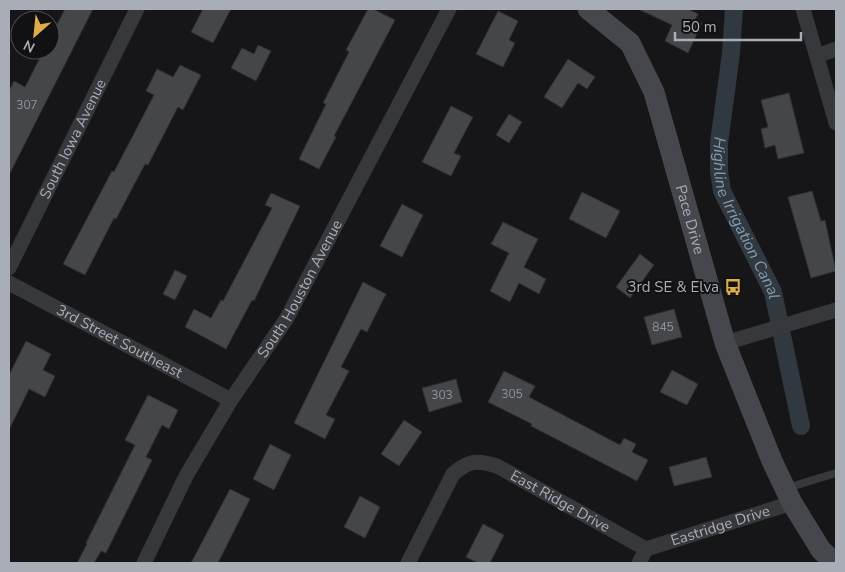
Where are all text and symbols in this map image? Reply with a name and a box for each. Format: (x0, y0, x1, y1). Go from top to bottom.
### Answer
north arrow (10, 10, 60, 60)
scale bar (675, 10, 801, 42)
text: 50 m (682, 17, 717, 37)
text: N (20, 35, 38, 57)
street label: South Iowa Avenue (35, 76, 111, 202)
house number: 307 (16, 97, 38, 113)
water label: Highline Irrigation Canal (707, 135, 785, 301)
street label: Pace Drive (671, 182, 709, 256)
street label: South Houston Avenue (253, 216, 347, 362)
place label: 3rd SE & Elva (628, 277, 719, 297)
bus stop icon: 3rd SE & Elva (723, 277, 743, 297)
street label: 3rd Street Southeast (53, 300, 187, 383)
house number: 845 (652, 319, 674, 335)
house number: 305 (501, 386, 523, 402)
house number: 303 (431, 387, 453, 403)
street label: East Ridge Drive (507, 465, 614, 537)
street label: Eastridge Drive (668, 501, 772, 551)

